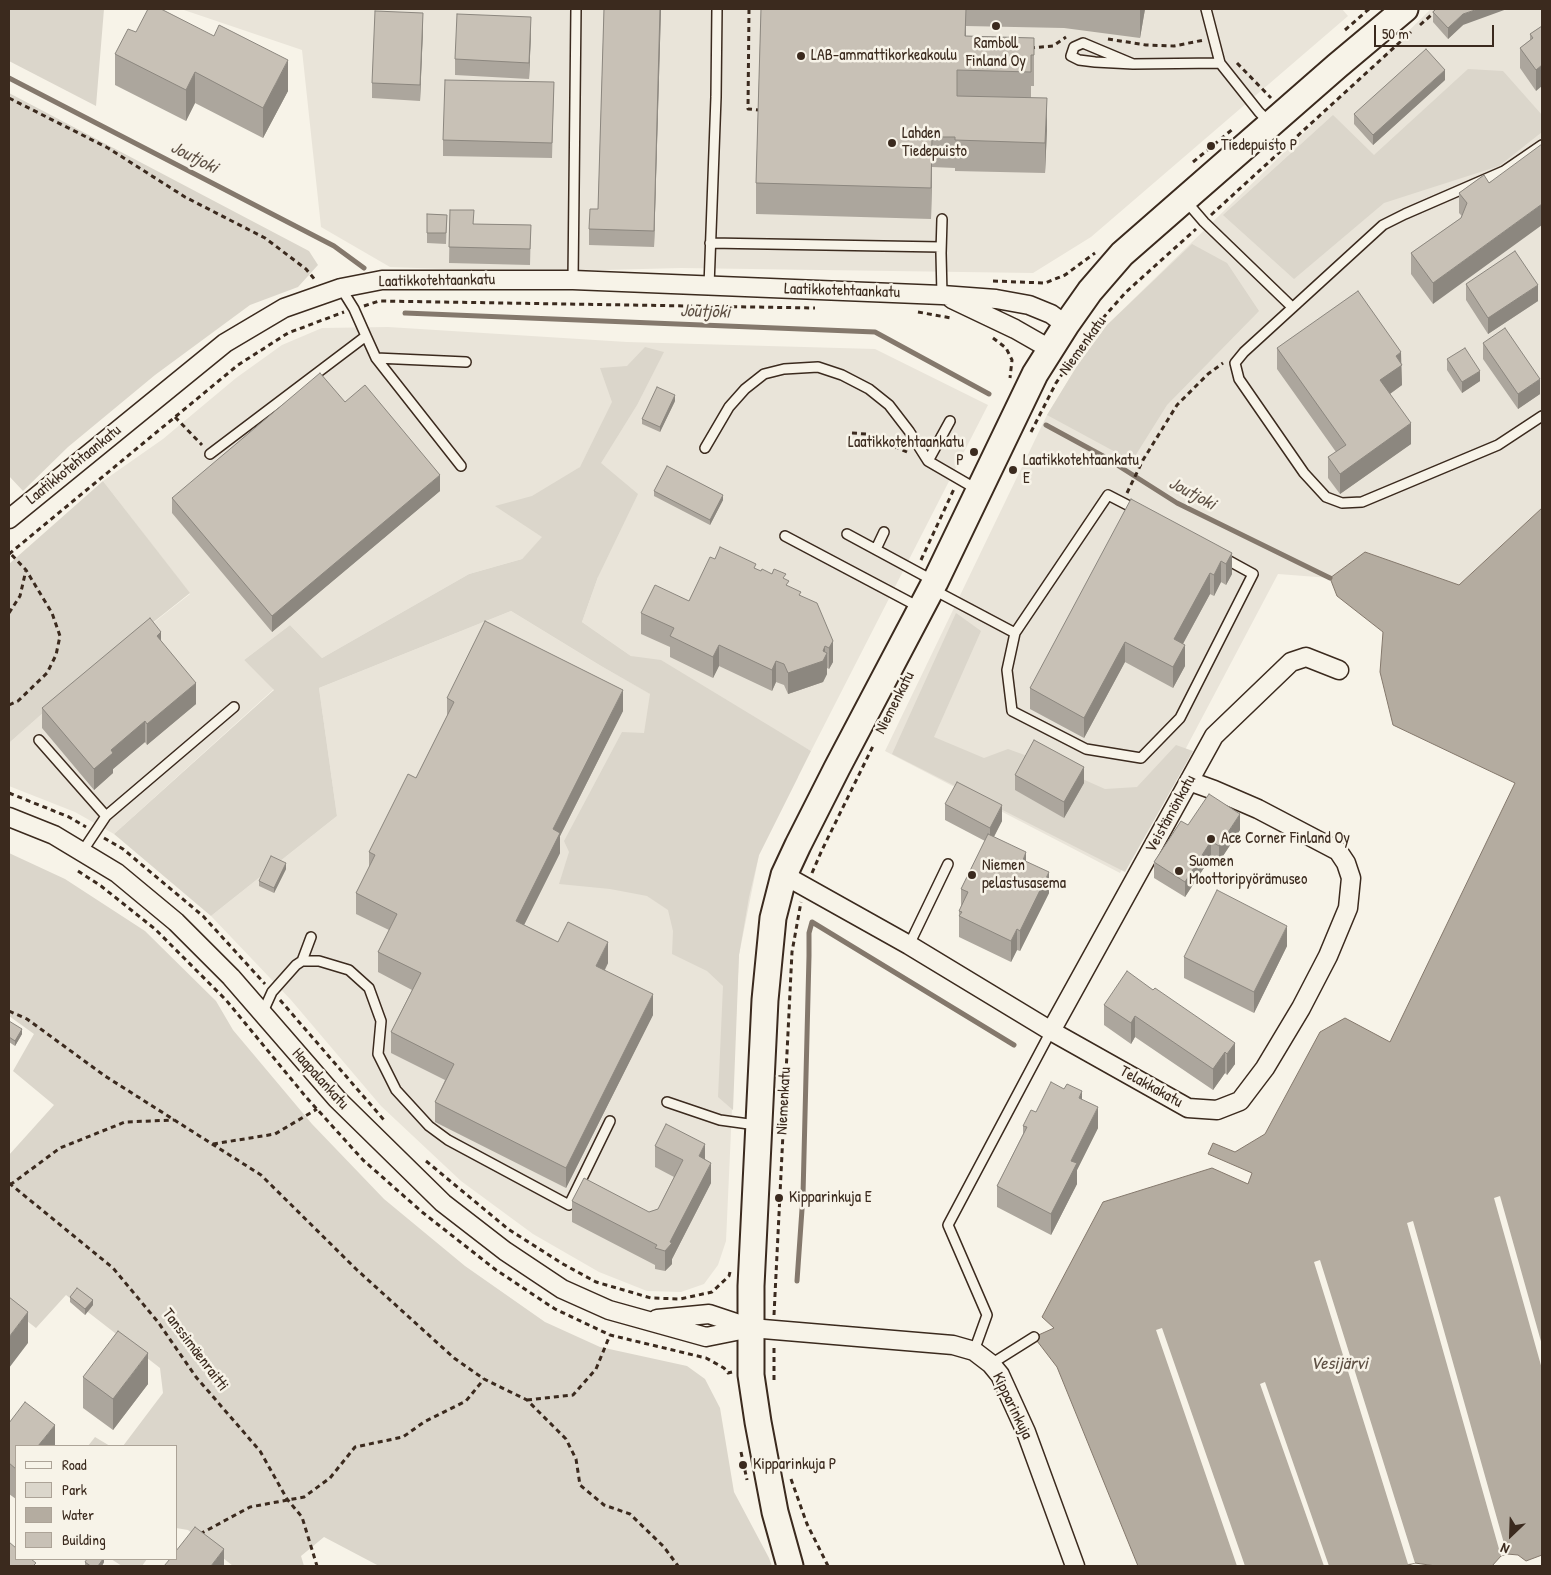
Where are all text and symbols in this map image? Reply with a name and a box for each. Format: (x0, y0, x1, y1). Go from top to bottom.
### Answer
scale bar (1376, 15, 1496, 47)
marker: Ramboll Finland Oy (990, 20, 1002, 32)
text: 50 m (1382, 23, 1409, 44)
place label: Ramboll Finland Oy (966, 34, 1026, 72)
place label: LAB-ammattikorkeakoulu (811, 46, 957, 66)
marker: LAB-ammattikorkeakoulu (795, 50, 807, 62)
place label: Lahden Tiedepuisto (902, 124, 967, 162)
place label: Tiedepuisto P (1221, 136, 1297, 156)
water label: Joutjoki (167, 137, 221, 179)
marker: Lahden Tiedepuisto (886, 137, 898, 149)
marker: Tiedepuisto P (1205, 140, 1217, 152)
street label: Laatikkotehtaankatu (379, 270, 495, 292)
street label: Laatikkotehtaankatu (784, 279, 900, 303)
water label: Joutjoki (679, 300, 731, 324)
street label: Niemenkatu (1055, 313, 1111, 379)
street label: Laatikkotehtaankatu (23, 421, 125, 509)
place label: Laatikkotehtaankatu P (848, 433, 964, 471)
marker: Laatikkotehtaankatu P (968, 446, 980, 458)
place label: Laatikkotehtaankatu E (1023, 451, 1139, 489)
marker: Laatikkotehtaankatu E (1007, 464, 1019, 476)
water label: Joutjoki (1165, 473, 1219, 515)
street label: Niemenkatu (871, 668, 919, 738)
street label: Veistämönkatu (1142, 772, 1200, 856)
place label: Ace Corner Finland Oy (1221, 829, 1350, 849)
marker: Ace Corner Finland Oy (1205, 833, 1217, 845)
place label: Suomen Moottoripyörämuseo (1189, 852, 1307, 890)
place label: Niemen pelastusasema (982, 856, 1066, 894)
marker: Suomen Moottoripyörämuseo (1173, 865, 1185, 877)
marker: Niemen pelastusasema (966, 869, 978, 881)
street label: Haapalankatu (288, 1044, 352, 1114)
street label: Telakkakatu (1116, 1062, 1186, 1112)
street label: Niemenkatu (773, 1067, 795, 1135)
place label: Kipparinkuja E (789, 1188, 872, 1208)
marker: Kipparinkuja E (773, 1192, 785, 1204)
street label: Tanssimäenraitti (158, 1305, 232, 1395)
water label: Vesijärvi (1310, 1353, 1368, 1375)
street label: Kipparinkuja (988, 1369, 1036, 1443)
legend (15, 1445, 178, 1560)
text: Road (62, 1454, 87, 1475)
place label: Kipparinkuja P (753, 1455, 836, 1475)
marker: Kipparinkuja P (737, 1459, 749, 1471)
text: Park (62, 1479, 87, 1500)
text: Water (62, 1504, 94, 1525)
north arrow (1486, 1510, 1536, 1560)
text: Building (62, 1529, 106, 1550)
text: N (1497, 1539, 1512, 1559)

